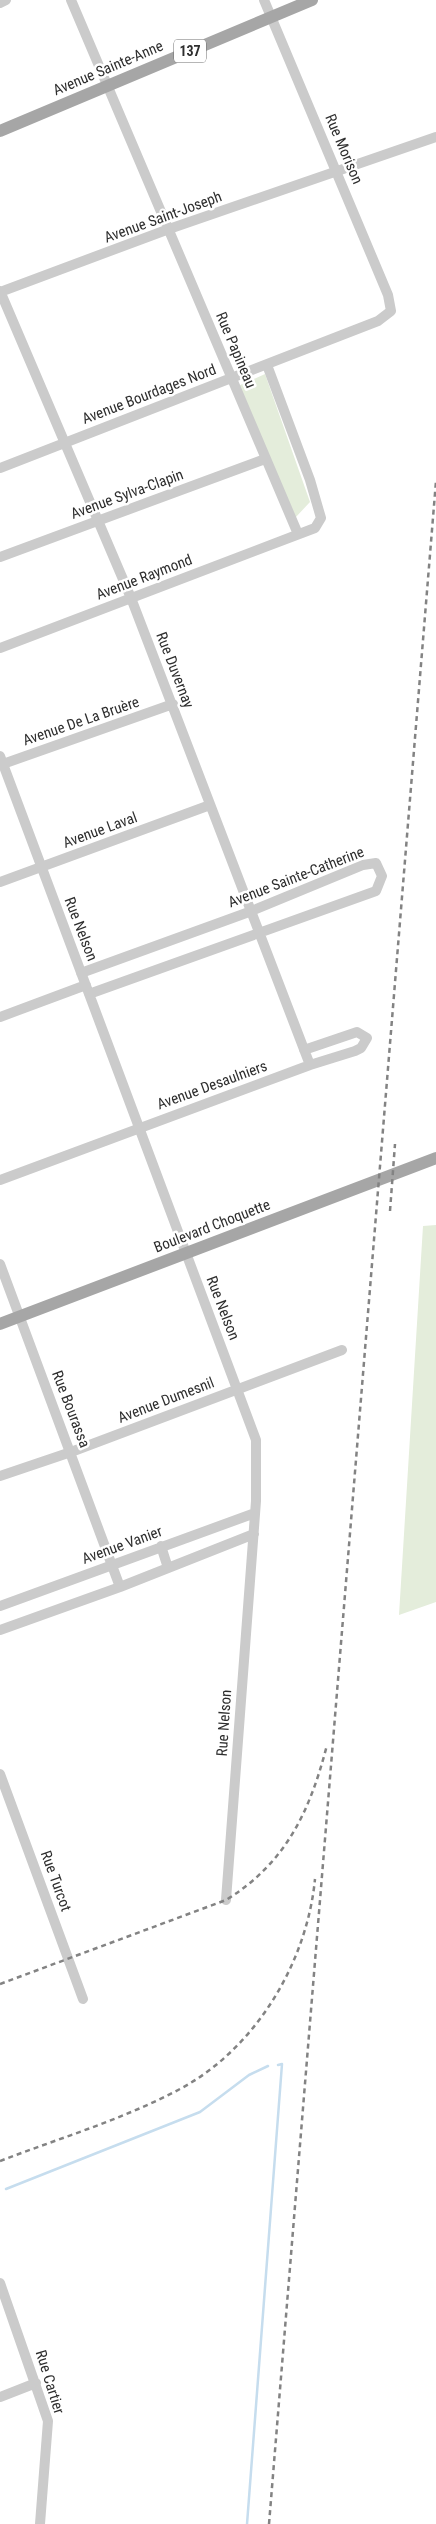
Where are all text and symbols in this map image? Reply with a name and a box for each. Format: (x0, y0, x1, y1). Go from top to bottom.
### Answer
street label: Avenue Sainte-Anne (50, 37, 166, 99)
road number: 137 (174, 40, 206, 62)
street label: Rue Morison (321, 111, 367, 187)
street label: Avenue Saint-Joseph (102, 187, 224, 247)
street label: Rue Papineau (212, 309, 260, 391)
street label: Avenue Bourdages Nord (79, 360, 219, 428)
street label: Avenue Sylva-Clapin (68, 465, 186, 523)
street label: Avenue Raymond (93, 550, 195, 604)
street label: Rue Duvernay (152, 629, 198, 711)
street label: Avenue De La Bruère (20, 693, 142, 749)
street label: Avenue Laval (60, 808, 140, 852)
street label: Avenue Sainte-Catherine (225, 843, 367, 911)
street label: Rue Nelson (61, 894, 101, 964)
street label: Avenue Desaulniers (154, 1057, 270, 1113)
street label: Boulevard Choquette (151, 1196, 273, 1256)
street label: Rue Nelson (203, 1273, 243, 1343)
street label: Rue Bourassa (48, 1368, 94, 1450)
street label: Avenue Dumesnil (115, 1373, 217, 1427)
street label: Avenue Vanier (79, 1522, 165, 1568)
street label: Rue Nelson (213, 1689, 235, 1757)
street label: Rue Turcot (37, 1848, 75, 1914)
street label: Rue Cartier (32, 2348, 68, 2416)

